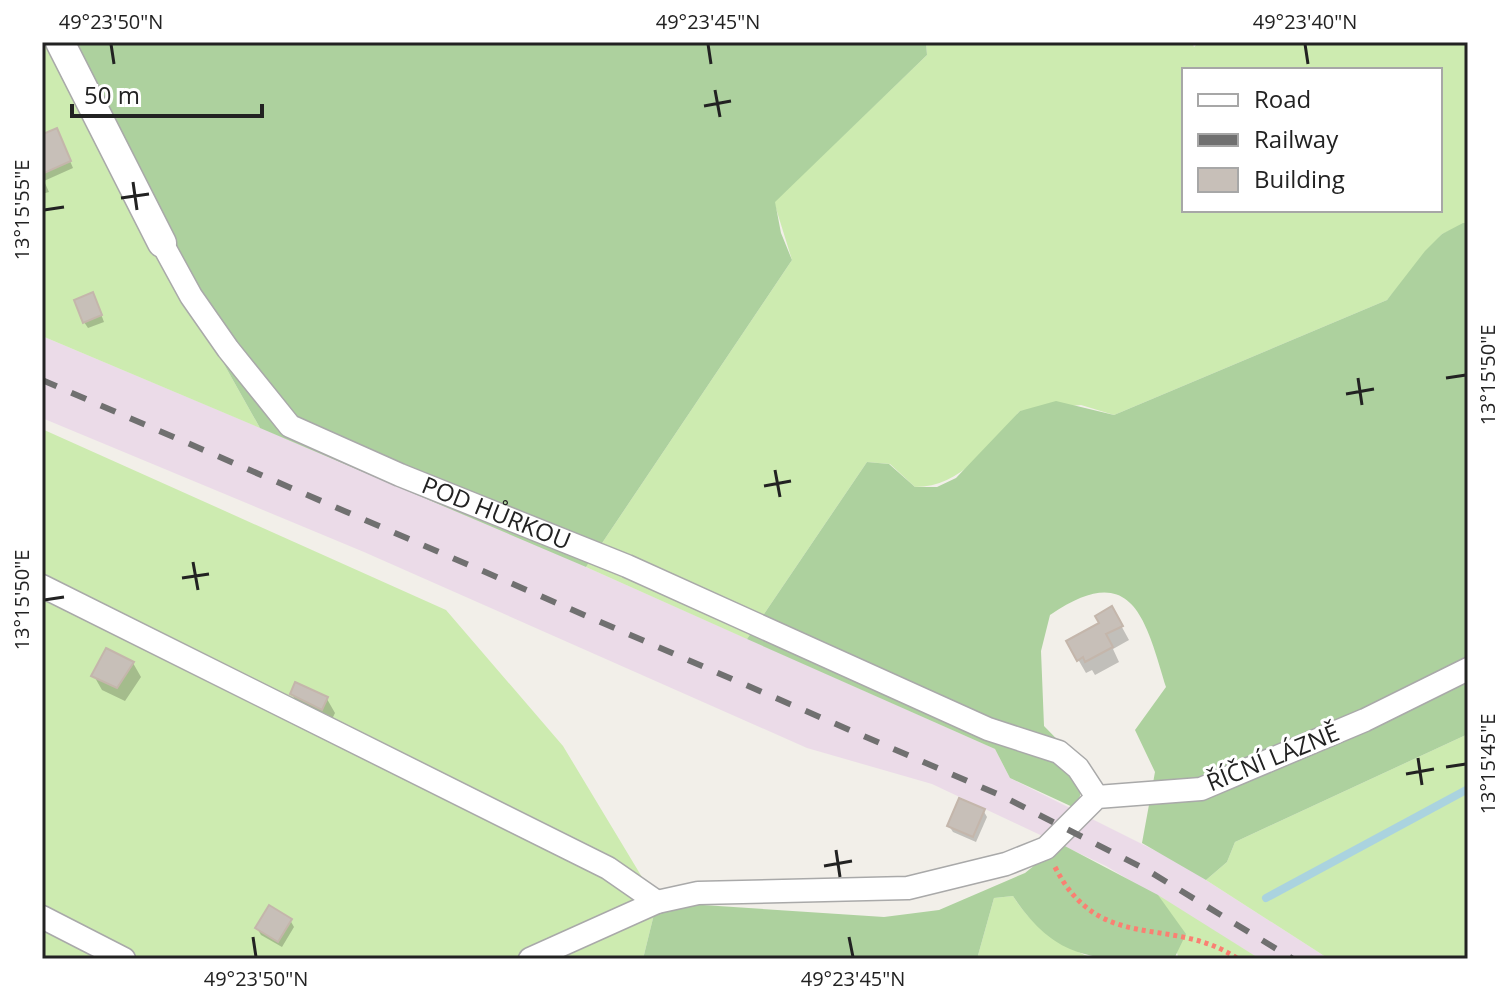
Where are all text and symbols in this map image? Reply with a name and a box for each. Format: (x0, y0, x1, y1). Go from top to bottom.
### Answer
text: 49°23'50"N (59, 8, 163, 35)
text: 49°23'45"N (656, 8, 760, 35)
text: 49°23'40"N (1253, 8, 1357, 35)
scale bar (72, 68, 262, 118)
legend (1182, 68, 1442, 212)
text: 50 m (84, 78, 140, 111)
text: Road (1254, 82, 1311, 115)
text: Railway (1254, 122, 1339, 155)
text: 13°15'55"E (8, 160, 35, 260)
text: Building (1254, 162, 1345, 195)
text: 13°15'50"E (1474, 325, 1501, 425)
street label: POD HŮRKOU (417, 468, 576, 557)
text: 13°15'50"E (8, 550, 35, 650)
text: 13°15'45"E (1474, 714, 1501, 814)
street label: ŘÍČNÍ LÁZNĚ (1201, 715, 1344, 798)
text: 49°23'50"N (204, 965, 308, 992)
text: 49°23'45"N (801, 965, 905, 992)

